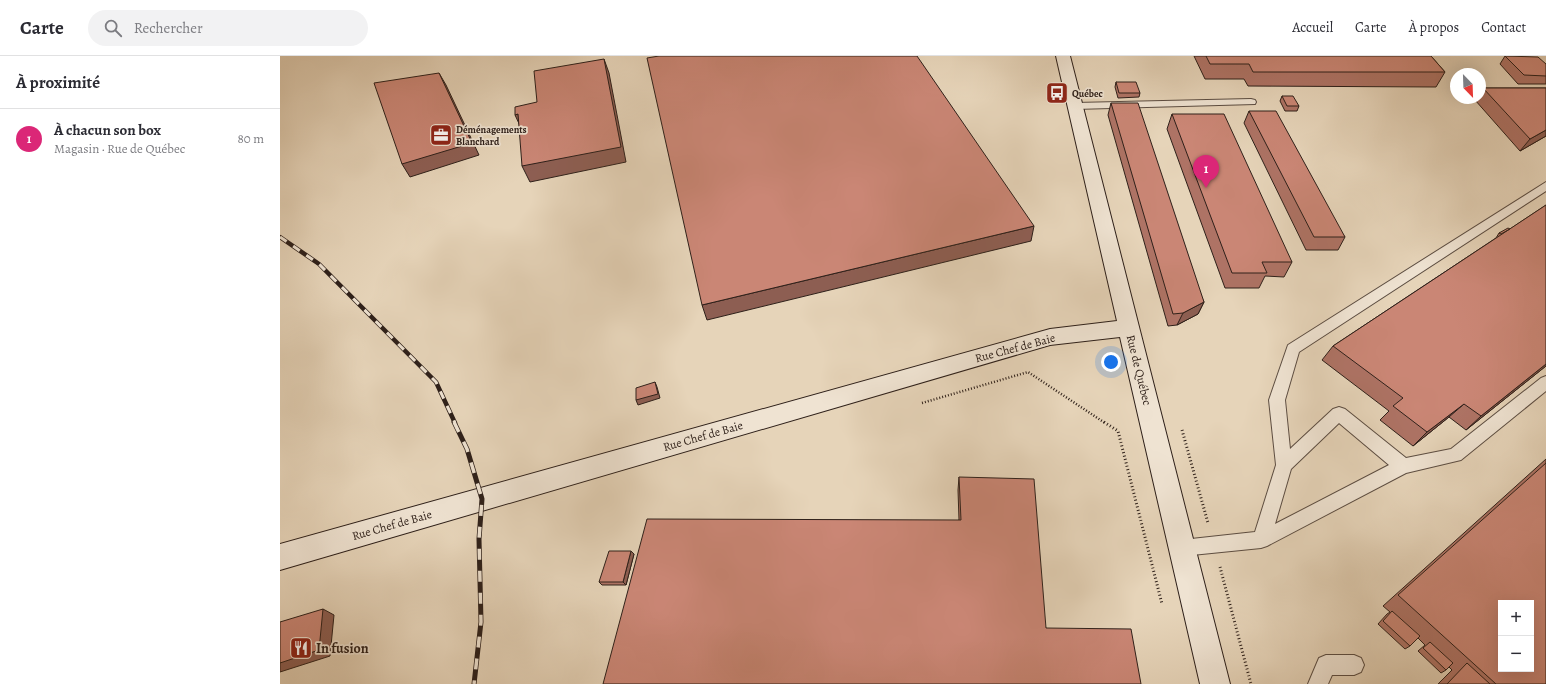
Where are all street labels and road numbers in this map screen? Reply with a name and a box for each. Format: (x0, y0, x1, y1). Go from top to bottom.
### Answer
street label: Rue Chef de Baie (973, 330, 1057, 366)
street label: Rue de Québec (1123, 333, 1155, 407)
street label: Rue Chef de Baie (661, 417, 745, 455)
street label: Rue Chef de Baie (350, 506, 434, 544)

